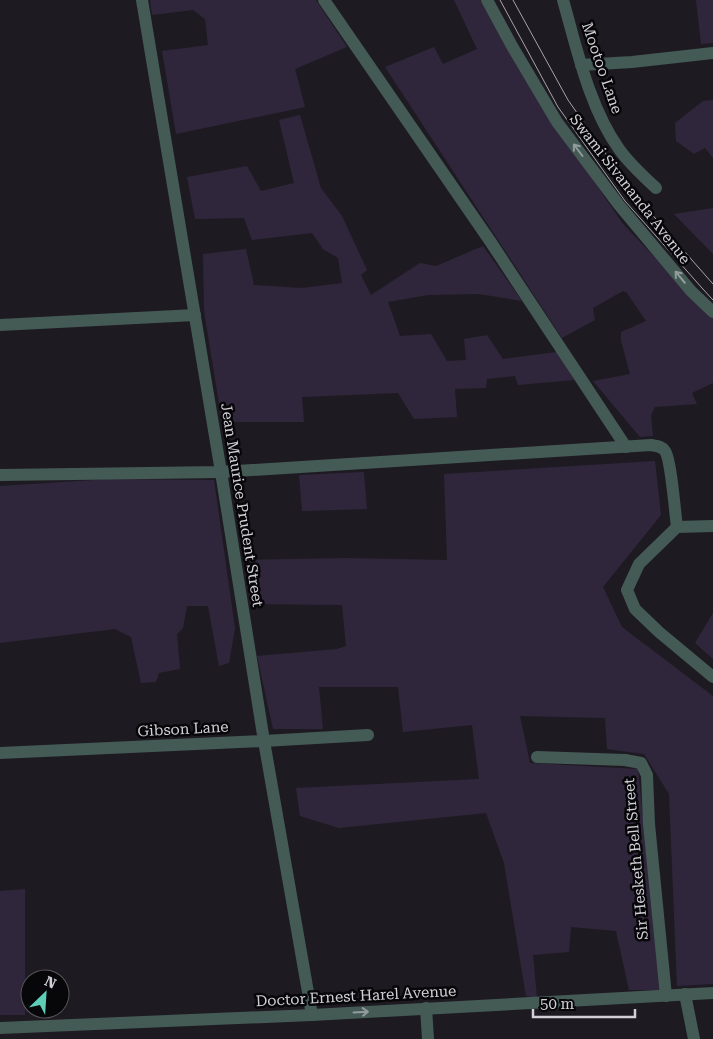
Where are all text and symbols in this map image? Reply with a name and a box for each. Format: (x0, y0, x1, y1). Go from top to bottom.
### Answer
street label: Mootoo Lane (578, 20, 626, 116)
street label: Swami Sivananda Avenue (566, 110, 694, 268)
one-way arrow (572, 144, 583, 157)
one-way arrow (674, 270, 685, 283)
street label: Jean Maurice Prudent Street (217, 402, 267, 609)
street label: Gibson Lane (137, 718, 229, 740)
street label: Sir Hesketh Bell Street (620, 777, 652, 941)
north arrow (20, 969, 70, 1019)
text: N (42, 973, 59, 992)
street label: Doctor Ernest Harel Avenue (255, 982, 457, 1010)
scale bar (533, 986, 636, 1018)
text: 50 m (540, 995, 575, 1013)
one-way arrow (352, 1007, 368, 1016)

